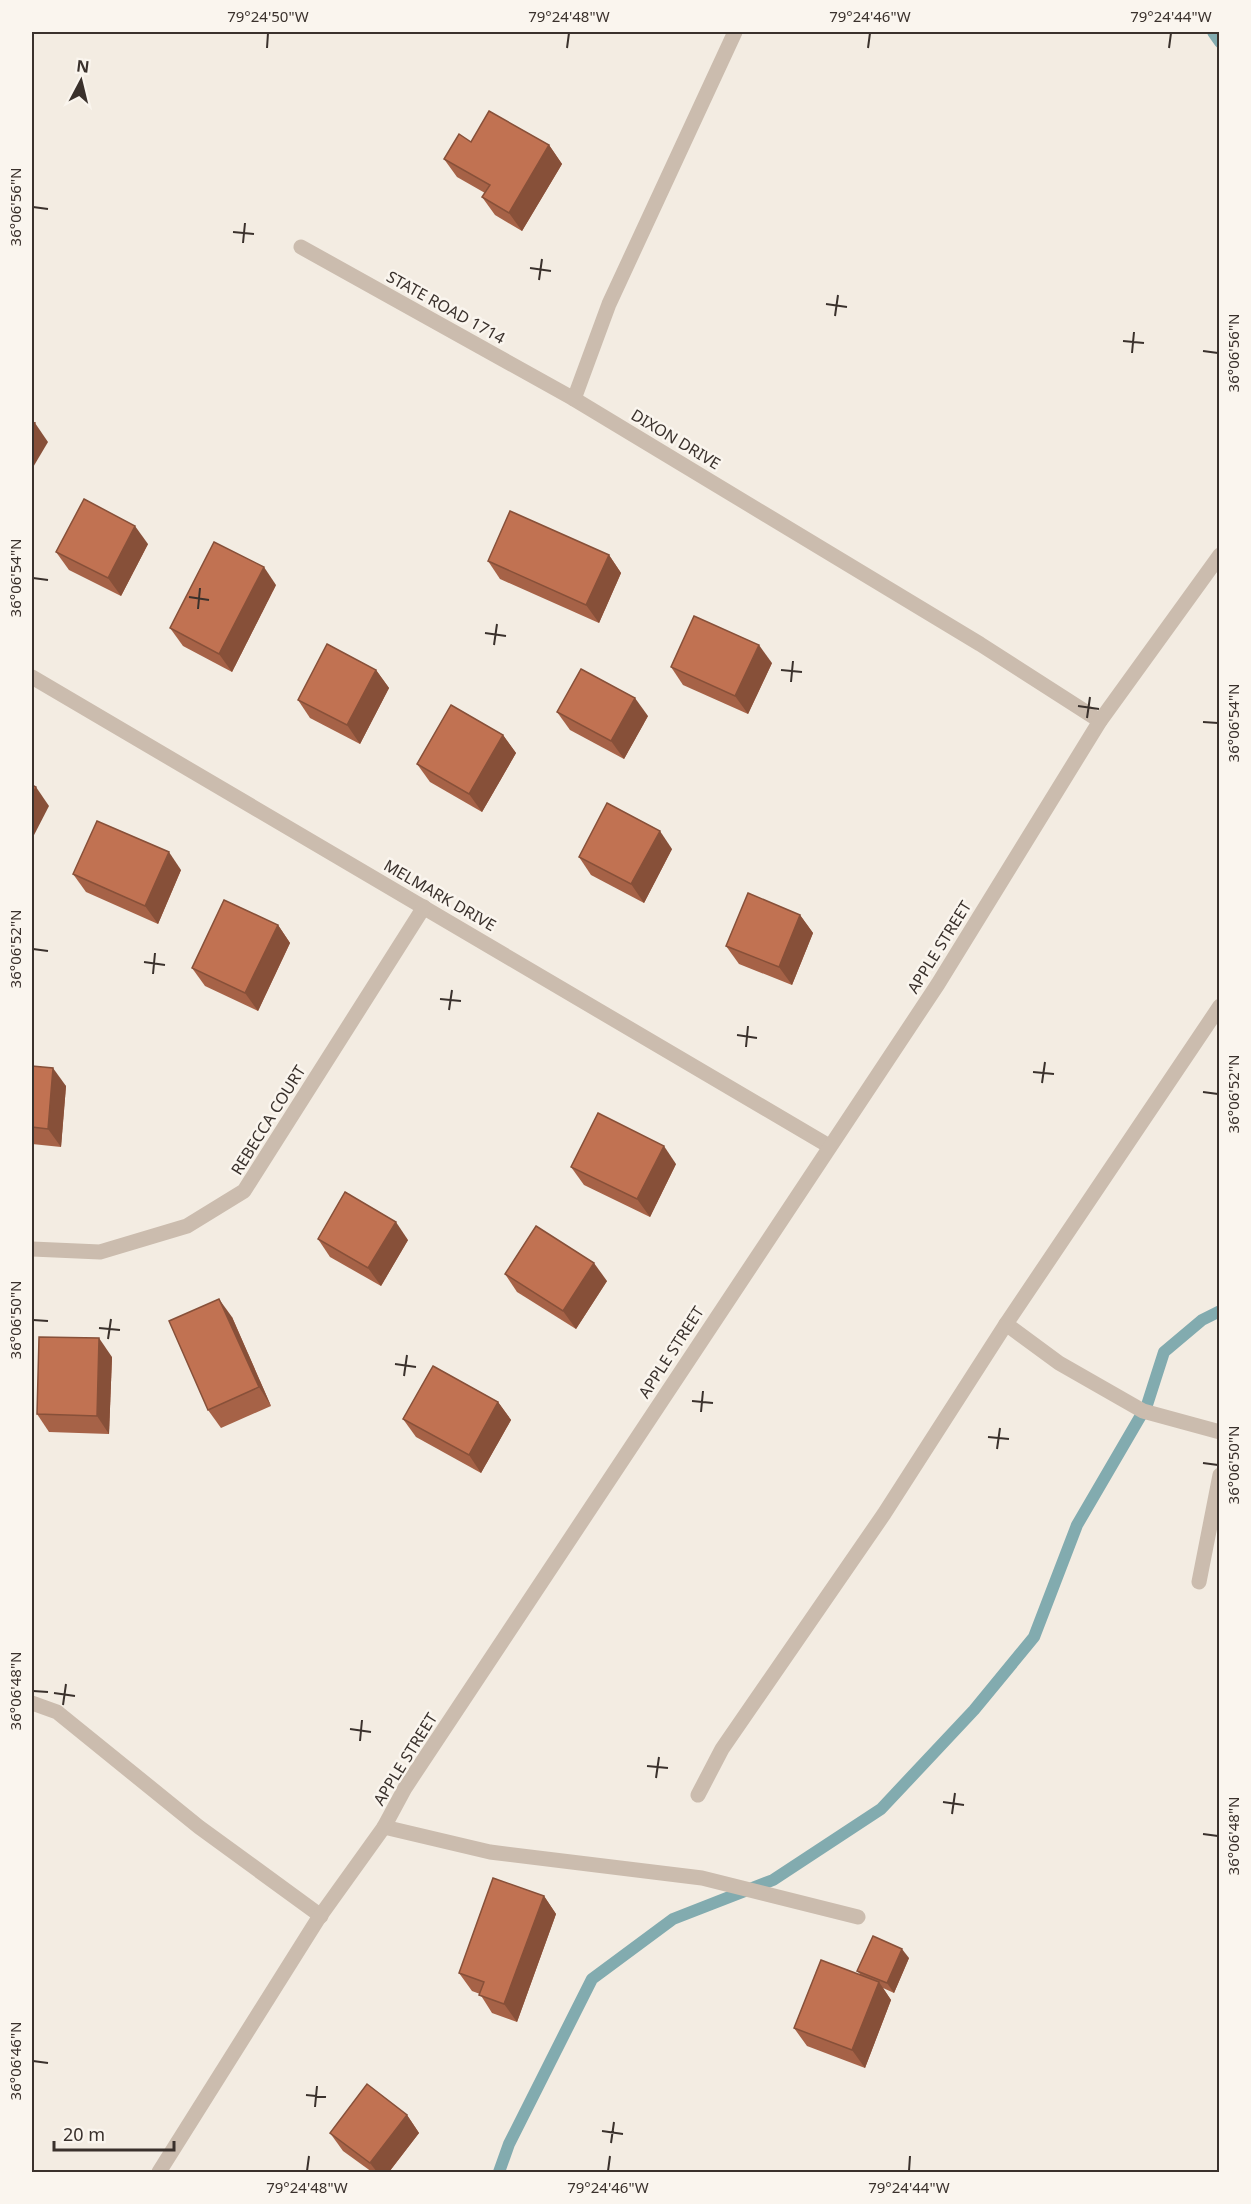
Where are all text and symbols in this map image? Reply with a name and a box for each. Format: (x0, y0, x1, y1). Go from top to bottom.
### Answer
text: 79°24'50"W (227, 6, 309, 26)
text: 79°24'48"W (528, 6, 610, 26)
text: 79°24'46"W (829, 6, 911, 26)
text: 79°24'44"W (1130, 6, 1212, 26)
north arrow (51, 51, 111, 111)
text: N (75, 54, 91, 78)
text: 36°06'56"N (5, 168, 25, 246)
street label: STATE ROAD 1714 (383, 265, 509, 349)
text: 36°06'56"N (1223, 314, 1243, 392)
street label: DIXON DRIVE (627, 404, 725, 474)
text: 36°06'54"N (5, 539, 25, 617)
text: 36°06'54"N (1223, 684, 1243, 762)
street label: MELMARK DRIVE (380, 854, 500, 936)
street label: APPLE STREET (902, 896, 976, 998)
text: 36°06'52"N (5, 910, 25, 988)
text: 36°06'52"N (1223, 1055, 1243, 1133)
street label: REBECCA COURT (225, 1061, 311, 1179)
text: 36°06'50"N (5, 1281, 25, 1359)
street label: APPLE STREET (633, 1302, 709, 1402)
text: 36°06'50"N (1223, 1426, 1243, 1504)
text: 36°06'48"N (5, 1652, 25, 1730)
street label: APPLE STREET (368, 1708, 442, 1810)
text: 36°06'48"N (1223, 1797, 1243, 1875)
text: 36°06'46"N (5, 2022, 25, 2100)
scale bar (54, 2114, 174, 2152)
text: 20 m (63, 2122, 105, 2146)
text: 79°24'48"W (266, 2177, 348, 2197)
text: 79°24'46"W (567, 2177, 649, 2197)
text: 79°24'44"W (868, 2177, 950, 2197)

